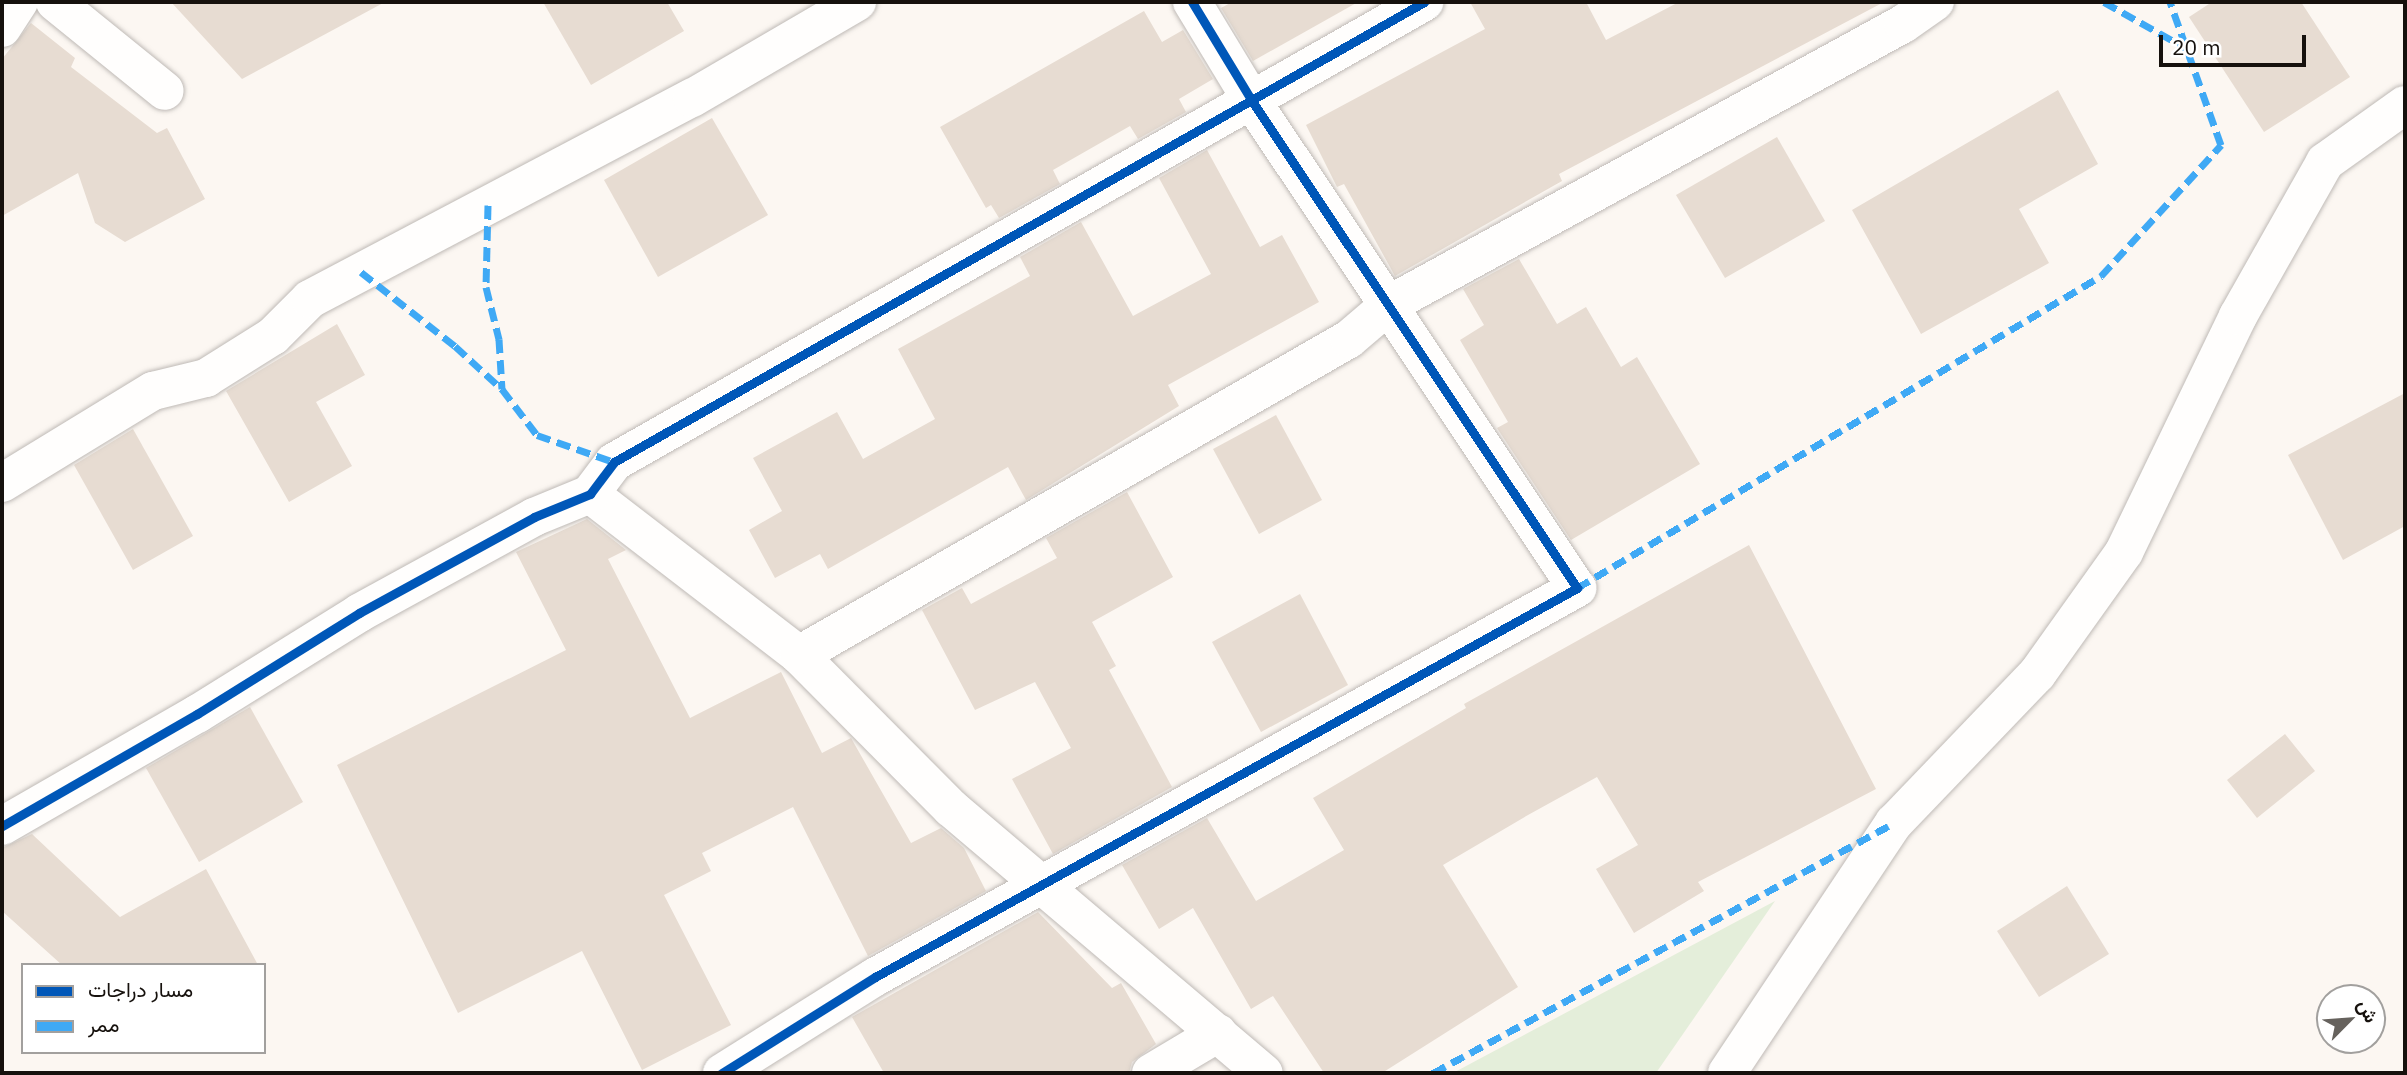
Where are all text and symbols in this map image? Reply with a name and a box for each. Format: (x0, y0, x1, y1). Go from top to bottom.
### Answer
scale bar (2162, 21, 2309, 65)
text: 20 m (2172, 33, 2221, 61)
legend (21, 963, 266, 1054)
text: مسار دراجات (88, 975, 193, 1003)
north arrow (2316, 984, 2386, 1054)
text: ش (2353, 996, 2384, 1026)
text: ممر (88, 1010, 119, 1038)

